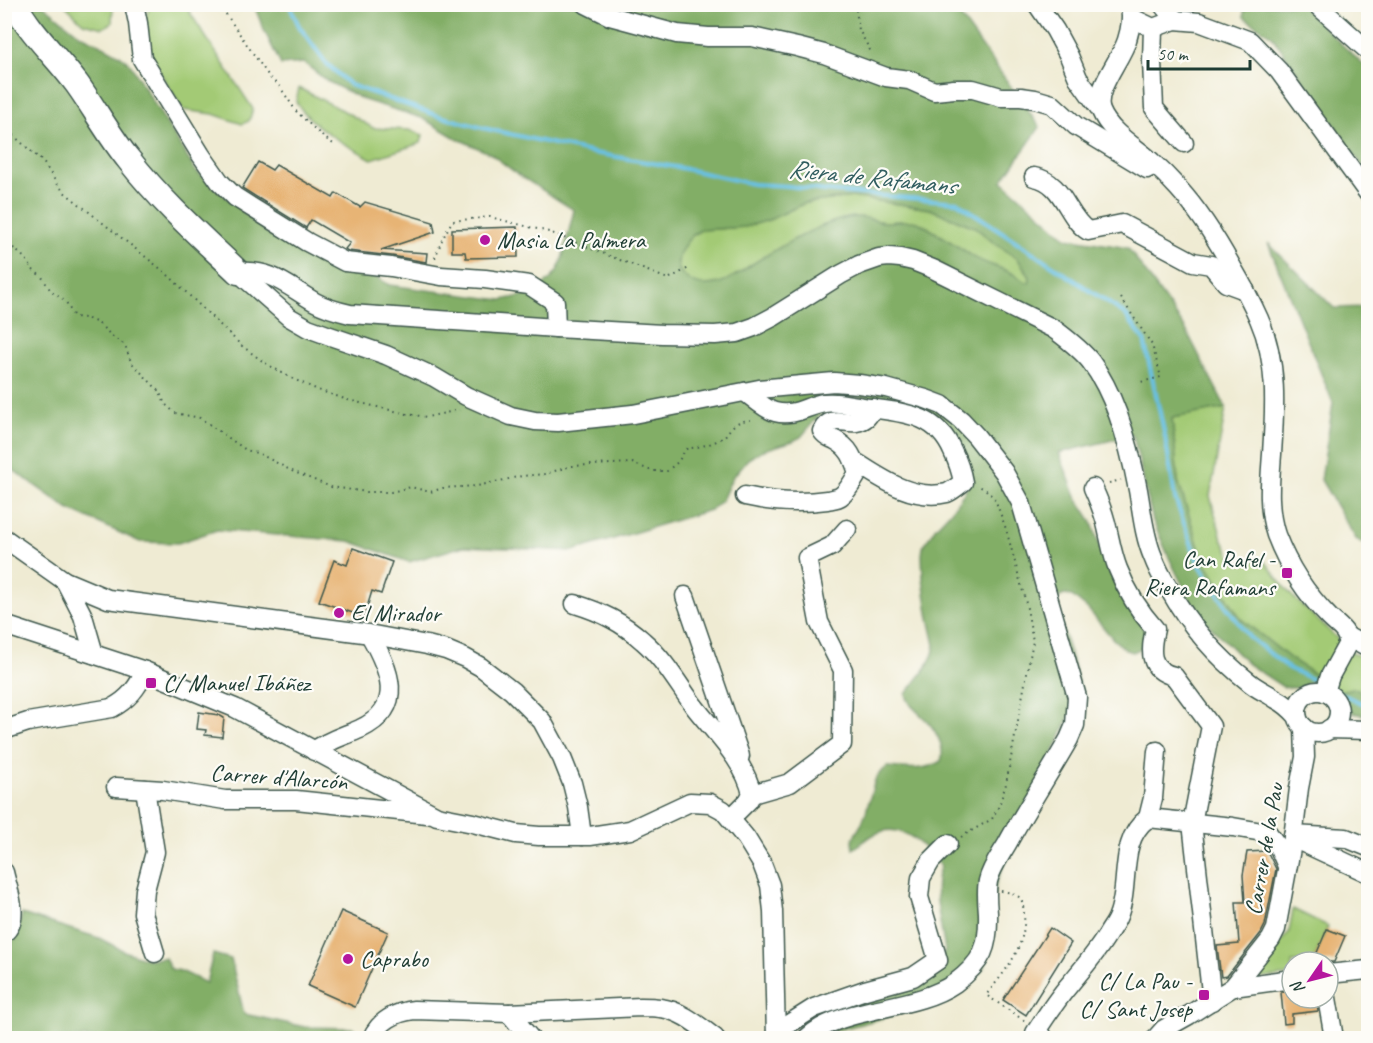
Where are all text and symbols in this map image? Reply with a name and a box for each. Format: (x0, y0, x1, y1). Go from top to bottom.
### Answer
scale bar (1148, 33, 1250, 71)
text: 50 m (1157, 43, 1190, 65)
water label: Riera de Rafamans (787, 152, 961, 203)
place label: Masia La Palmera (497, 225, 647, 255)
marker: Masia La Palmera (478, 233, 492, 247)
place label: Can Rafel - Riera Rafamans (1144, 544, 1277, 602)
marker: Can Rafel - Riera Rafamans (1280, 566, 1294, 580)
place label: El Mirador (351, 598, 443, 628)
marker: El Mirador (332, 606, 346, 620)
place label: C/ Manuel Ibáñez (163, 668, 312, 698)
marker: C/ Manuel Ibáñez (144, 676, 158, 690)
street label: Carrer d'Alarcón (210, 757, 350, 797)
street label: Carrer de la Pau (1238, 779, 1291, 917)
place label: Caprabo (360, 944, 430, 974)
north arrow (1280, 950, 1340, 1010)
marker: Caprabo (341, 952, 355, 966)
place label: C/ La Pau - C/ Sant Josep (1080, 966, 1193, 1024)
text: N (1286, 976, 1310, 998)
marker: C/ La Pau - C/ Sant Josep (1197, 988, 1211, 1002)

